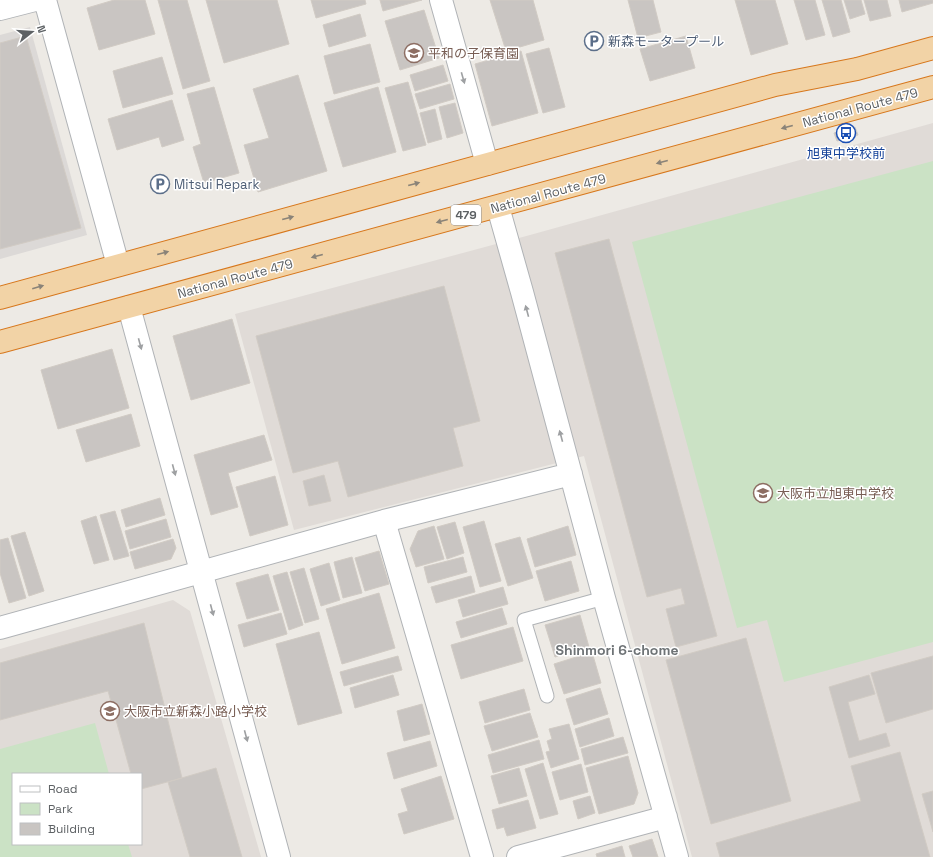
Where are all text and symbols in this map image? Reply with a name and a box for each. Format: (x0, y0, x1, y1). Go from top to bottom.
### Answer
north arrow (12, 12, 52, 52)
text: N (34, 24, 49, 35)
parking icon: 新森モータープール (583, 30, 605, 52)
place label: 新森モータープール (608, 33, 724, 50)
school or university icon: 平和の子保育園 (403, 42, 425, 64)
place label: 平和の子保育園 (428, 45, 519, 62)
one-way arrow (460, 72, 466, 84)
street label: National Route 479 (801, 84, 920, 131)
bus stop icon: 旭東中学校前 (835, 122, 857, 144)
one-way arrow (781, 124, 793, 130)
place label: 旭東中学校前 (807, 145, 885, 162)
one-way arrow (656, 159, 668, 165)
street label: National Route 479 (489, 170, 608, 217)
parking icon: Mitsui Repark (149, 173, 171, 195)
place label: Mitsui Repark (174, 176, 259, 193)
one-way arrow (408, 181, 420, 187)
road number: 479 (451, 205, 481, 225)
one-way arrow (282, 215, 295, 221)
one-way arrow (436, 219, 448, 225)
one-way arrow (157, 249, 169, 255)
one-way arrow (310, 253, 323, 259)
street label: National Route 479 (176, 255, 295, 302)
one-way arrow (32, 284, 44, 290)
one-way arrow (524, 304, 530, 316)
one-way arrow (137, 338, 143, 351)
one-way arrow (558, 430, 564, 442)
one-way arrow (171, 464, 177, 476)
school or university icon: 大阪市立旭東中学校 (752, 482, 774, 504)
place label: 大阪市立旭東中学校 (777, 485, 894, 502)
one-way arrow (209, 604, 215, 616)
district label: Shinmori 6-chome (556, 641, 678, 659)
school or university icon: 大阪市立新森小路小学校 (99, 700, 121, 722)
place label: 大阪市立新森小路小学校 (124, 703, 267, 720)
one-way arrow (243, 730, 249, 742)
legend (12, 773, 142, 845)
text: Road (48, 781, 77, 797)
text: Park (48, 801, 73, 817)
text: Building (48, 821, 95, 837)

